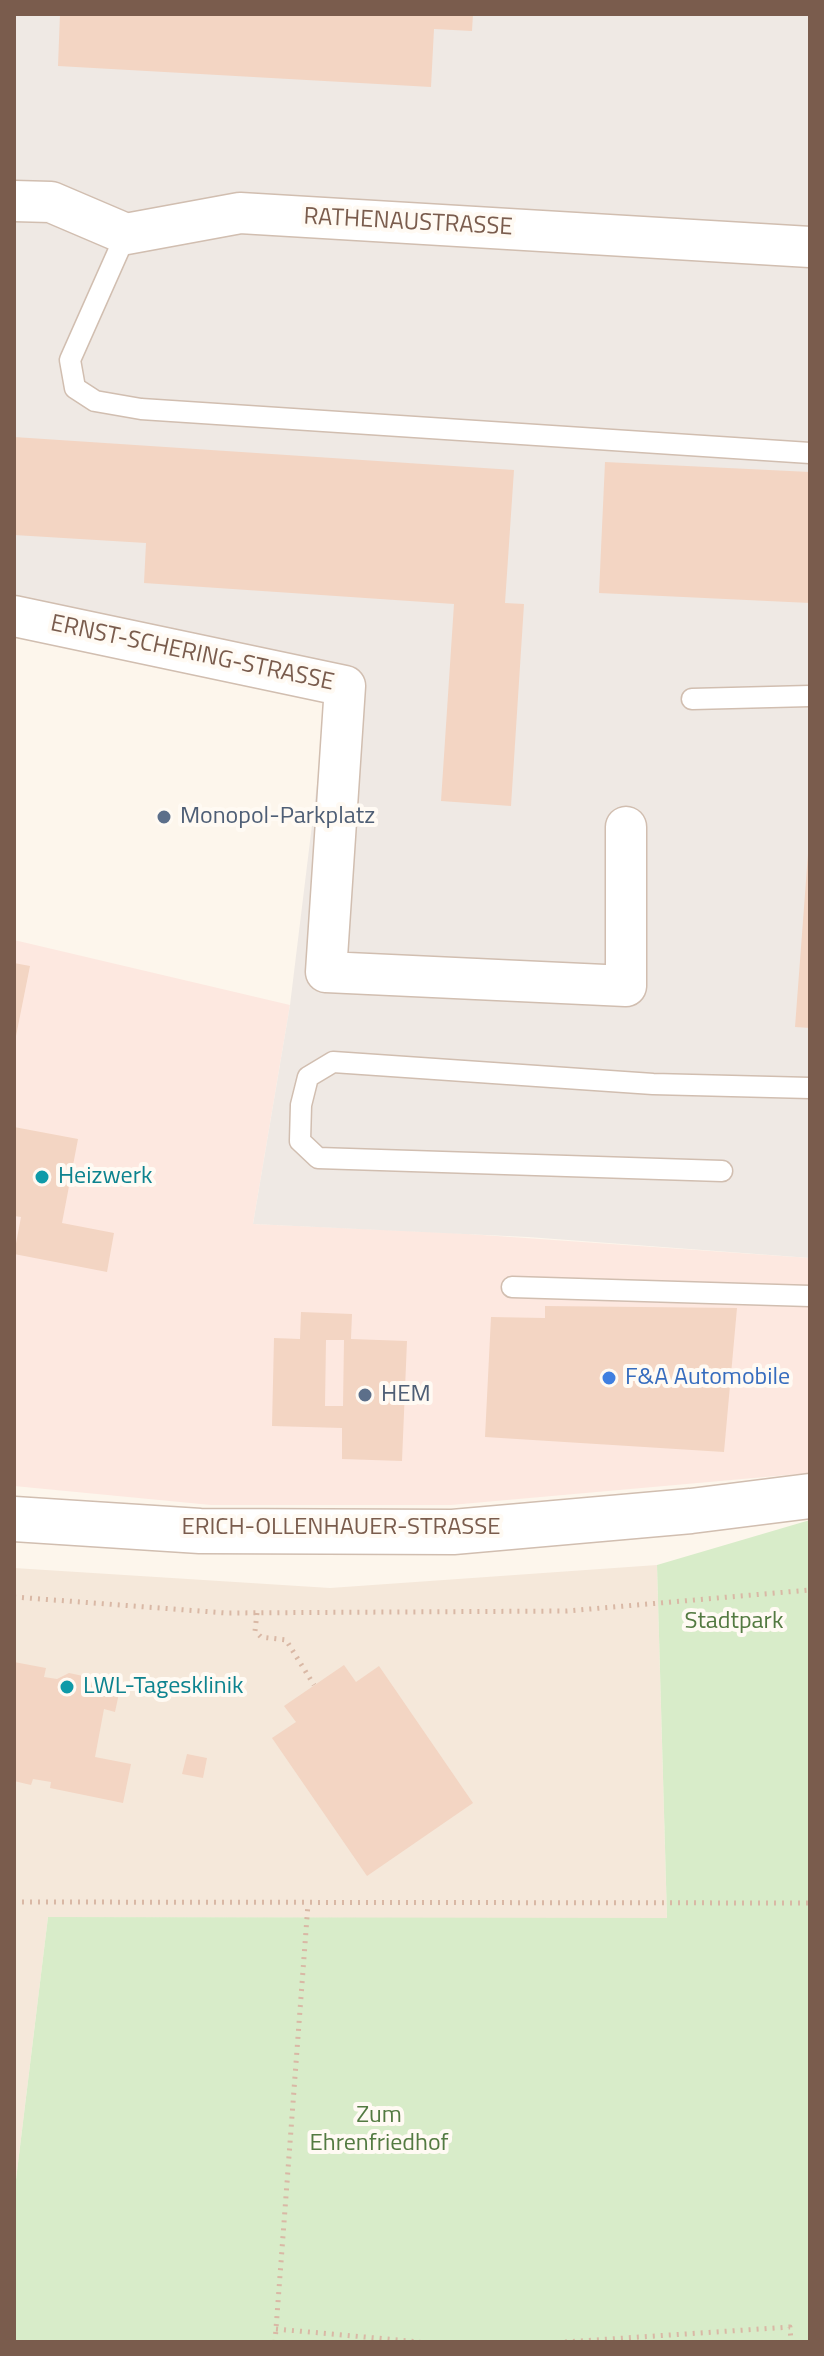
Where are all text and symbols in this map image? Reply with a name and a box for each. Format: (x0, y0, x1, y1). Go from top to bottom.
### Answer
street label: RATHENAUSTRASSE (303, 203, 513, 243)
street label: ERNST-SCHERING-STRASSE (48, 610, 336, 698)
place label: Monopol-Parkplatz (180, 803, 375, 831)
marker: Monopol-Parkplatz (155, 808, 173, 826)
place label: Heizwerk (58, 1163, 152, 1191)
marker: Heizwerk (33, 1168, 51, 1186)
place label: F&A Automobile (625, 1364, 790, 1392)
marker: F&A Automobile (600, 1369, 618, 1387)
place label: HEM (381, 1381, 431, 1409)
marker: HEM (356, 1386, 374, 1404)
street label: ERICH-OLLENHAUER-STRASSE (181, 1514, 501, 1542)
park label: Stadtpark (685, 1608, 783, 1636)
place label: LWL-Tagesklinik (83, 1673, 243, 1701)
marker: LWL-Tagesklinik (58, 1678, 76, 1696)
park label: Zum Ehrenfriedhof (309, 2102, 449, 2158)

